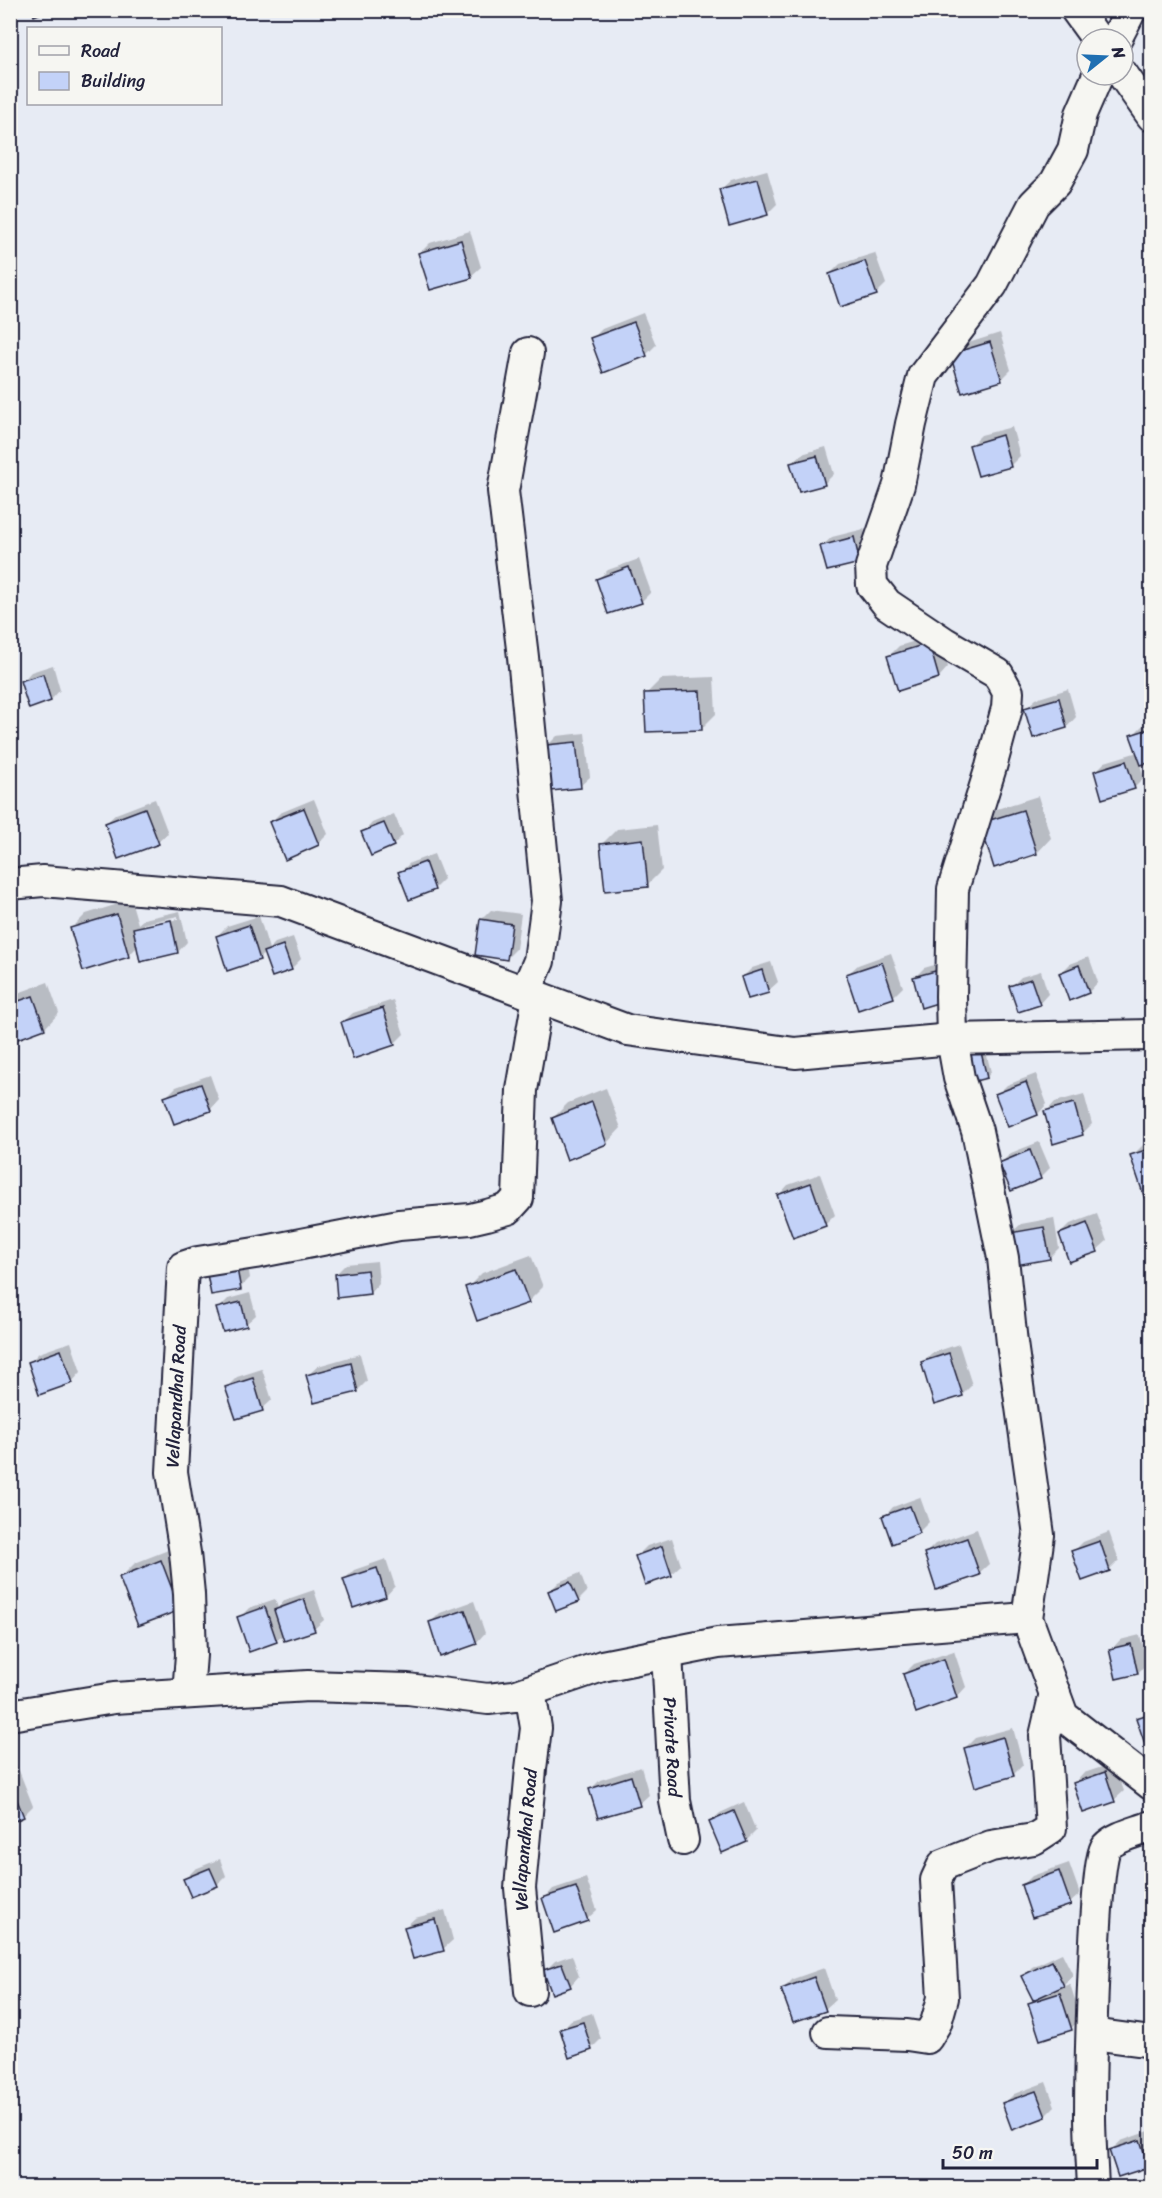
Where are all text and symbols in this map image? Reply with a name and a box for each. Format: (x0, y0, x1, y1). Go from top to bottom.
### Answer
legend (27, 27, 222, 105)
north arrow (1075, 27, 1135, 87)
text: Road (81, 35, 121, 67)
text: N (1103, 42, 1135, 63)
text: Building (81, 65, 145, 97)
street label: Vellapandhal Road (156, 1323, 196, 1469)
street label: Private Road (653, 1696, 691, 1799)
street label: Vellapandhal Road (504, 1766, 547, 1912)
scale bar (943, 2132, 1098, 2170)
text: 50 m (952, 2137, 993, 2169)

